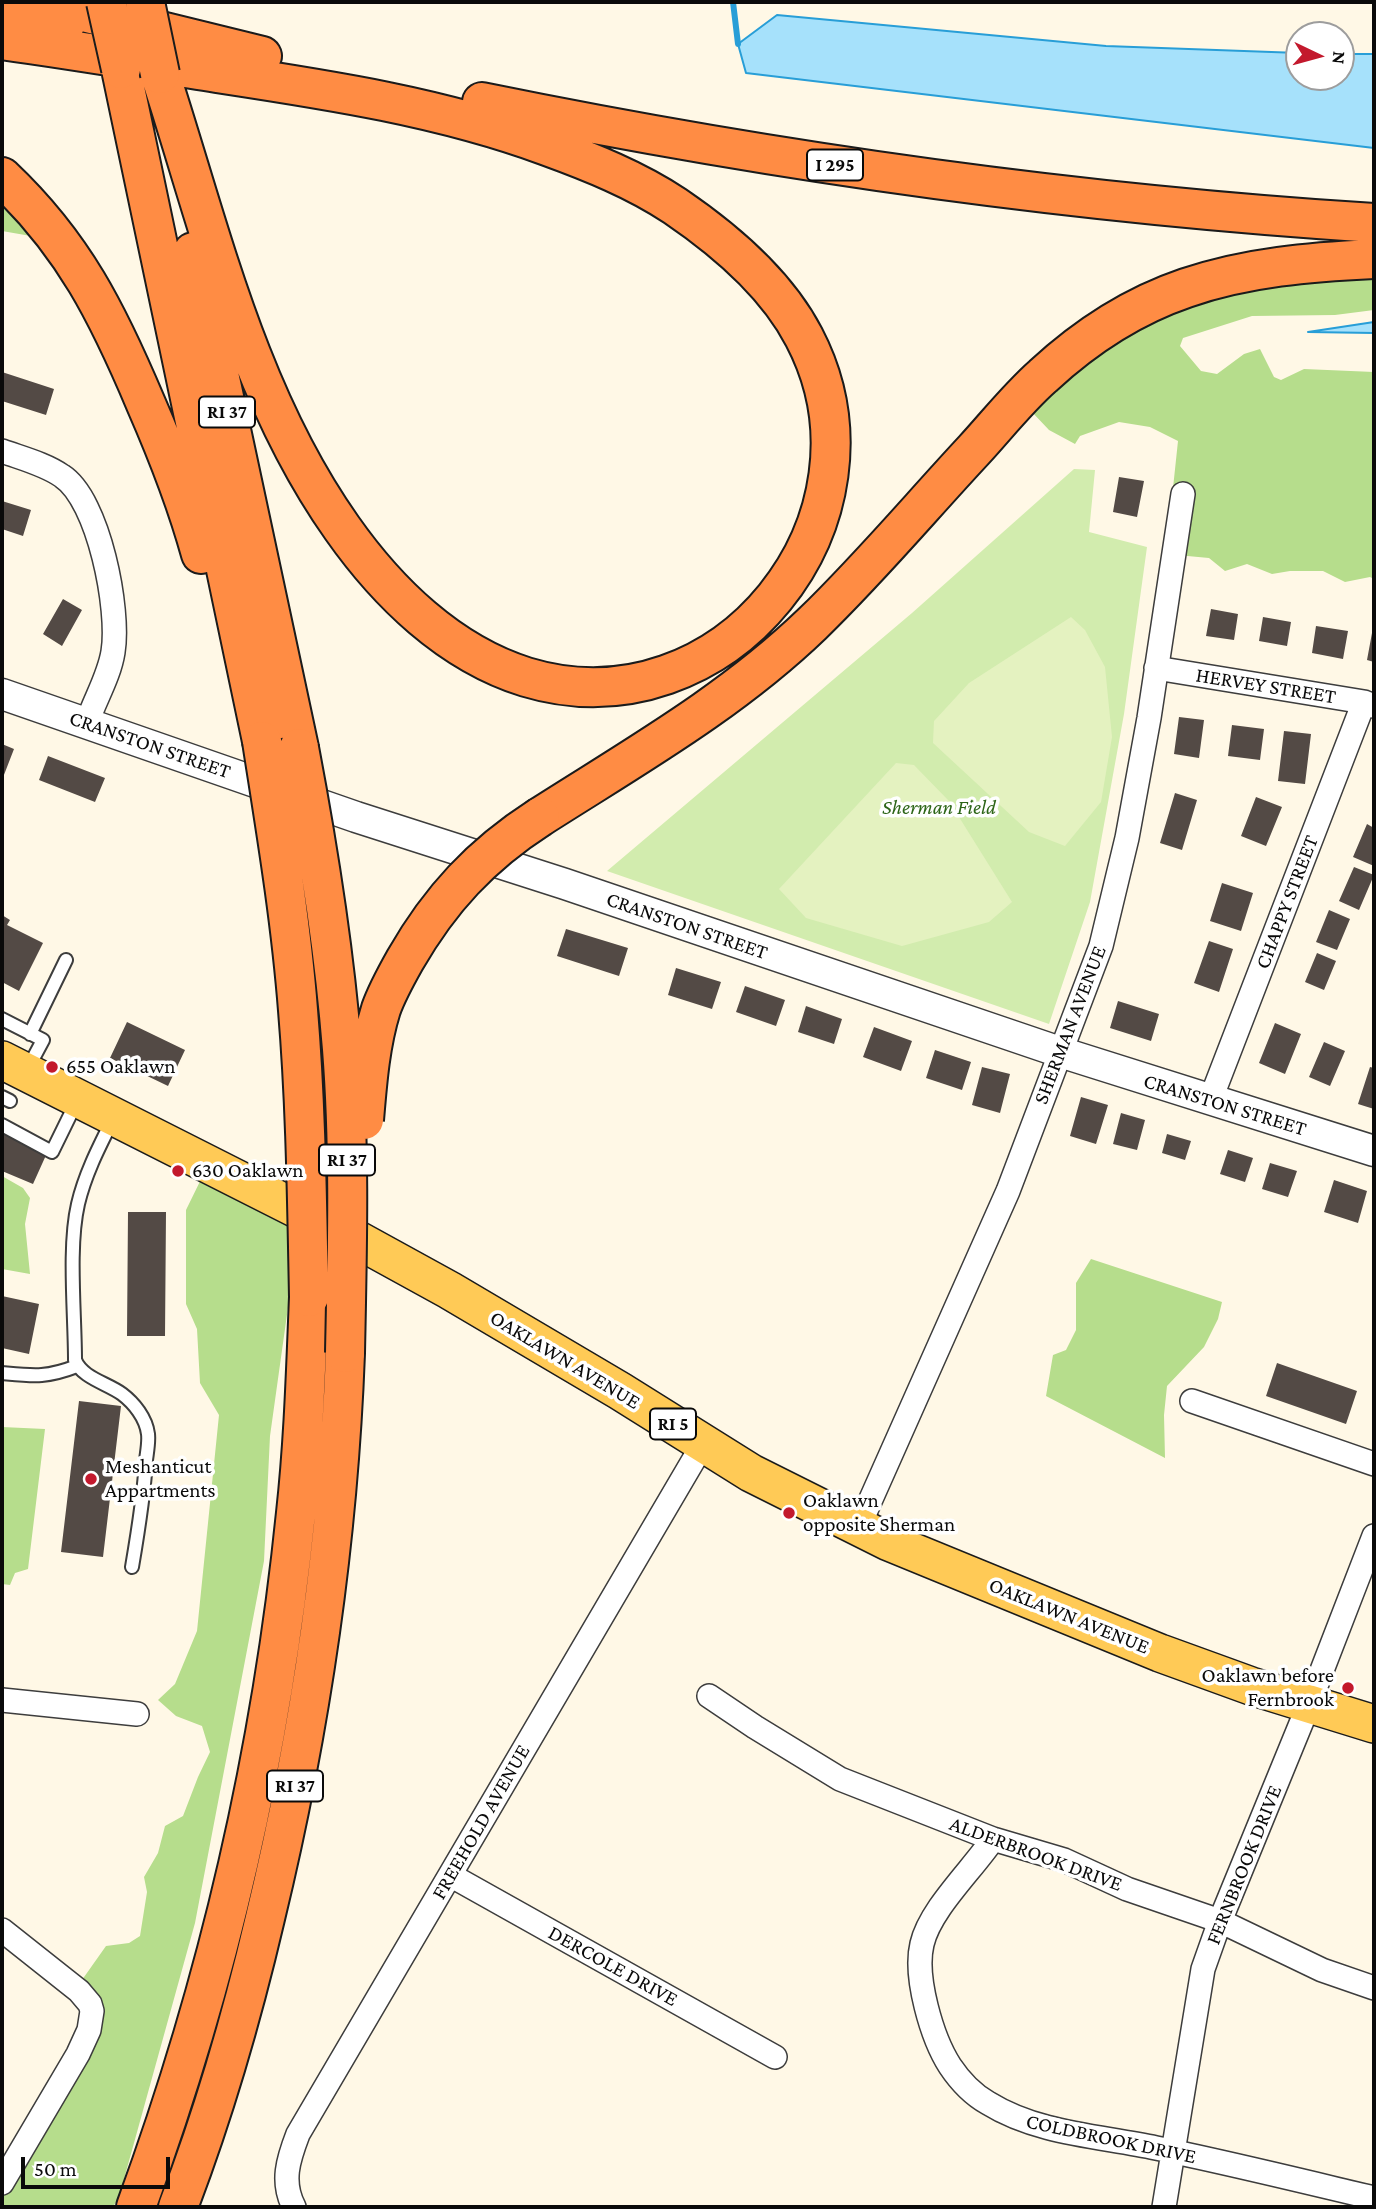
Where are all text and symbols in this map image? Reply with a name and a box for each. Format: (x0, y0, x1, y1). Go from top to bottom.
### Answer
north arrow (1285, 21, 1355, 91)
text: N (1328, 50, 1350, 65)
road number: I 295 (807, 150, 863, 181)
road number: RI 37 (199, 396, 255, 428)
street label: HERVEY STREET (1194, 662, 1338, 710)
street label: CRANSTON STREET (66, 706, 234, 784)
park label: Sherman Field (882, 795, 996, 821)
street label: CHAPPY STREET (1250, 832, 1324, 972)
street label: CRANSTON STREET (603, 887, 771, 965)
street label: SHERMAN AVENUE (1028, 942, 1112, 1108)
place label: 655 Oaklawn (66, 1054, 176, 1080)
marker: 655 Oaklawn (44, 1059, 60, 1075)
street label: CRANSTON STREET (1141, 1068, 1309, 1142)
road number: RI 37 (319, 1144, 375, 1176)
place label: 630 Oaklawn (192, 1158, 303, 1184)
marker: 630 Oaklawn (170, 1163, 186, 1179)
street label: OAKLAWN AVENUE (485, 1305, 645, 1415)
road number: RI 5 (650, 1408, 696, 1440)
place label: Meshanticut Appartments (105, 1454, 215, 1504)
marker: Meshanticut Appartments (83, 1471, 99, 1487)
place label: Oaklawn opposite Sherman (803, 1488, 955, 1538)
marker: Oaklawn opposite Sherman (781, 1505, 797, 1521)
street label: OAKLAWN AVENUE (985, 1572, 1153, 1660)
place label: Oaklawn before Fernbrook (1202, 1663, 1334, 1713)
marker: Oaklawn before Fernbrook (1340, 1680, 1356, 1696)
street label: FREEHOLD AVENUE (426, 1740, 536, 1904)
road number: RI 37 (267, 1770, 323, 1801)
street label: FERNBROOK DRIVE (1201, 1782, 1287, 1948)
street label: ALDERBROOK DRIVE (946, 1811, 1126, 1897)
street label: DERCOLE DRIVE (544, 1920, 682, 2012)
street label: COLDBROOK DRIVE (1024, 2109, 1198, 2169)
scale bar (24, 2142, 173, 2186)
text: 50 m (34, 2157, 77, 2181)

